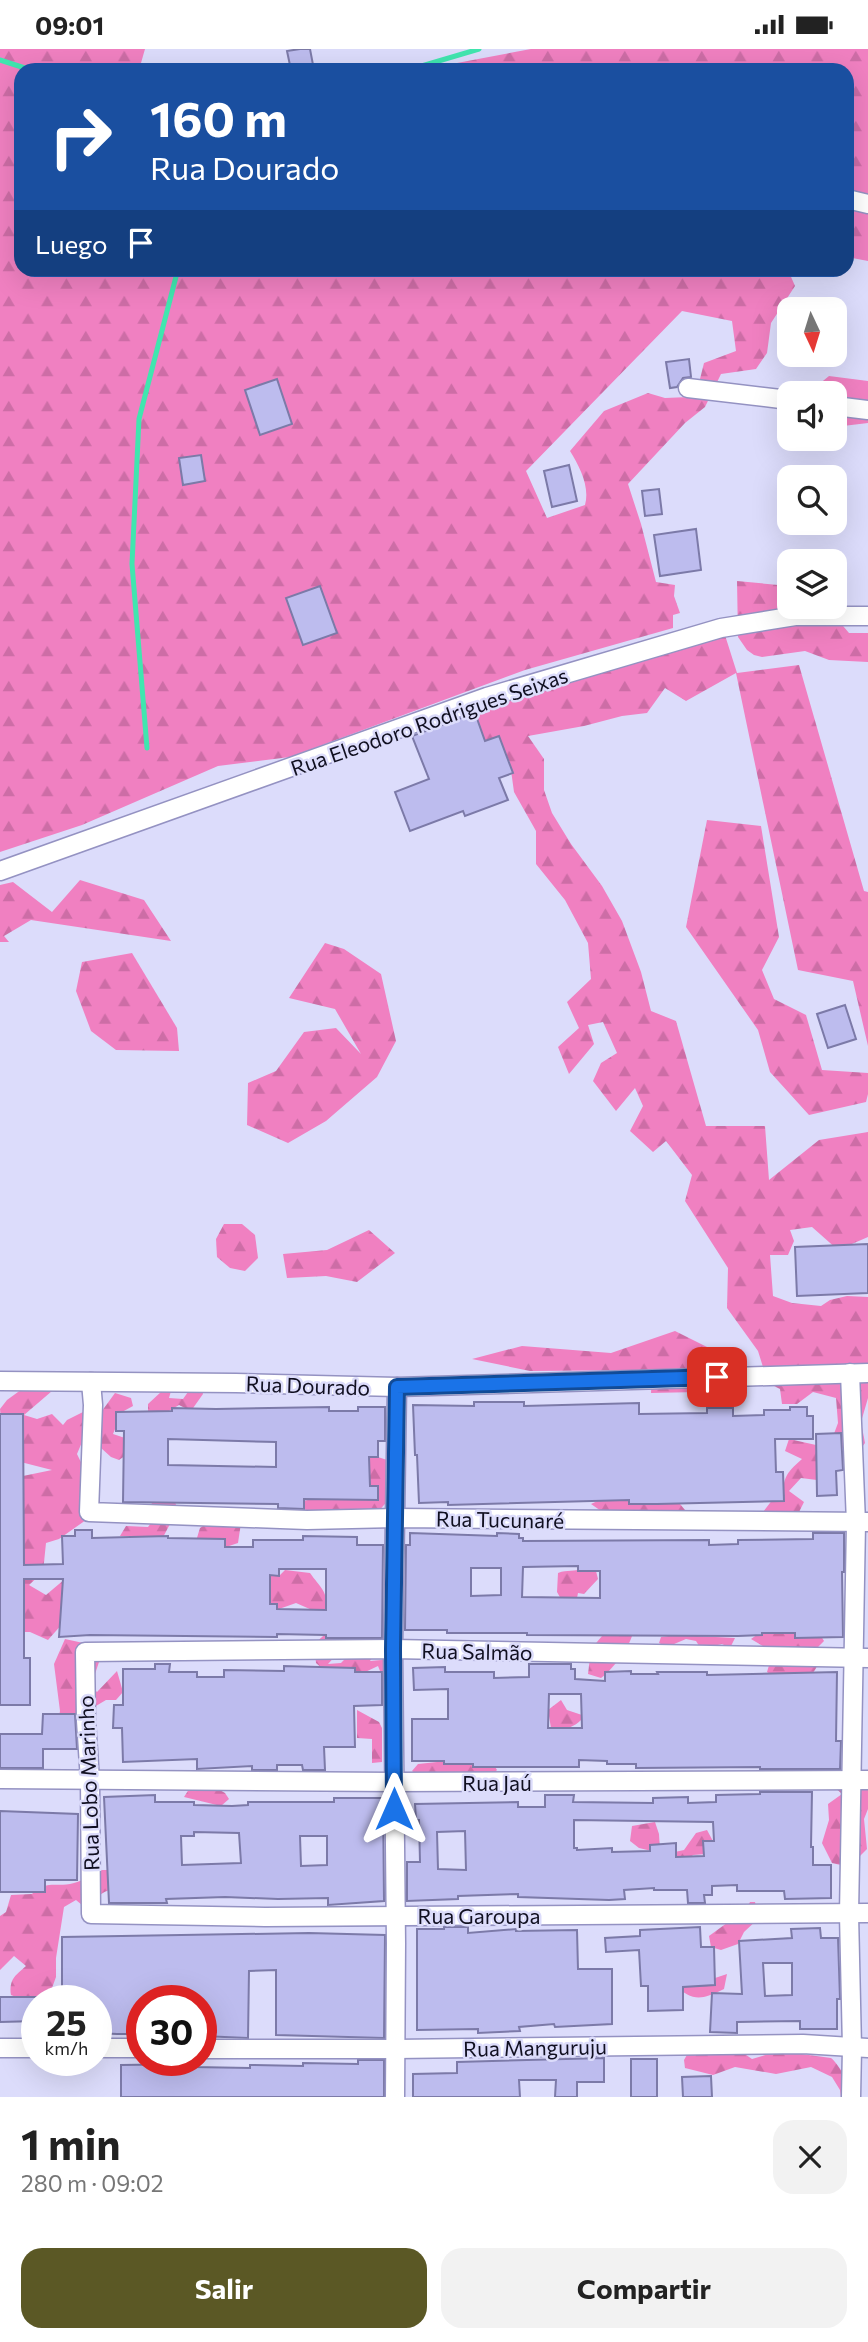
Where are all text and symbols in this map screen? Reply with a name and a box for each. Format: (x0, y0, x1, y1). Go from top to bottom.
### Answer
text: 09:01 (35, 9, 104, 40)
text: 160 m (150, 87, 287, 147)
icon: right (35, 91, 126, 182)
text: Rua Dourado (150, 147, 339, 187)
icon: arrive (122, 224, 160, 262)
text: Luego (35, 228, 108, 259)
north arrow (777, 297, 847, 367)
map controls (777, 297, 847, 619)
button: sound (777, 381, 847, 451)
button: search (777, 465, 847, 535)
button: layers (777, 549, 847, 619)
street label: Rua Eleodoro Rodrigues Seixas (287, 662, 571, 780)
pin (687, 1347, 747, 1407)
icon: arrive (698, 1358, 736, 1396)
street label: Rua Dourado (245, 1370, 371, 1400)
street label: Rua Tucunaré (436, 1505, 564, 1533)
street label: Rua Salmão (421, 1638, 533, 1664)
street label: Rua Lobo Marinho (72, 1695, 104, 1871)
street label: Rua Jaú (462, 1770, 532, 1795)
position arrow (357, 1772, 431, 1846)
street label: Rua Garoupa (418, 1903, 540, 1928)
speed limit sign: 30 (126, 1985, 217, 2076)
text: 25 (46, 2000, 87, 2043)
street label: Rua Manguruju (463, 2033, 607, 2061)
text: km/h (45, 2037, 88, 2059)
text: 1 min (21, 2117, 121, 2169)
button: close (773, 2120, 847, 2194)
text: 280 m · 09:02 (21, 2169, 163, 2197)
button: Salir (21, 2248, 427, 2328)
button: Compartir (441, 2248, 847, 2328)

